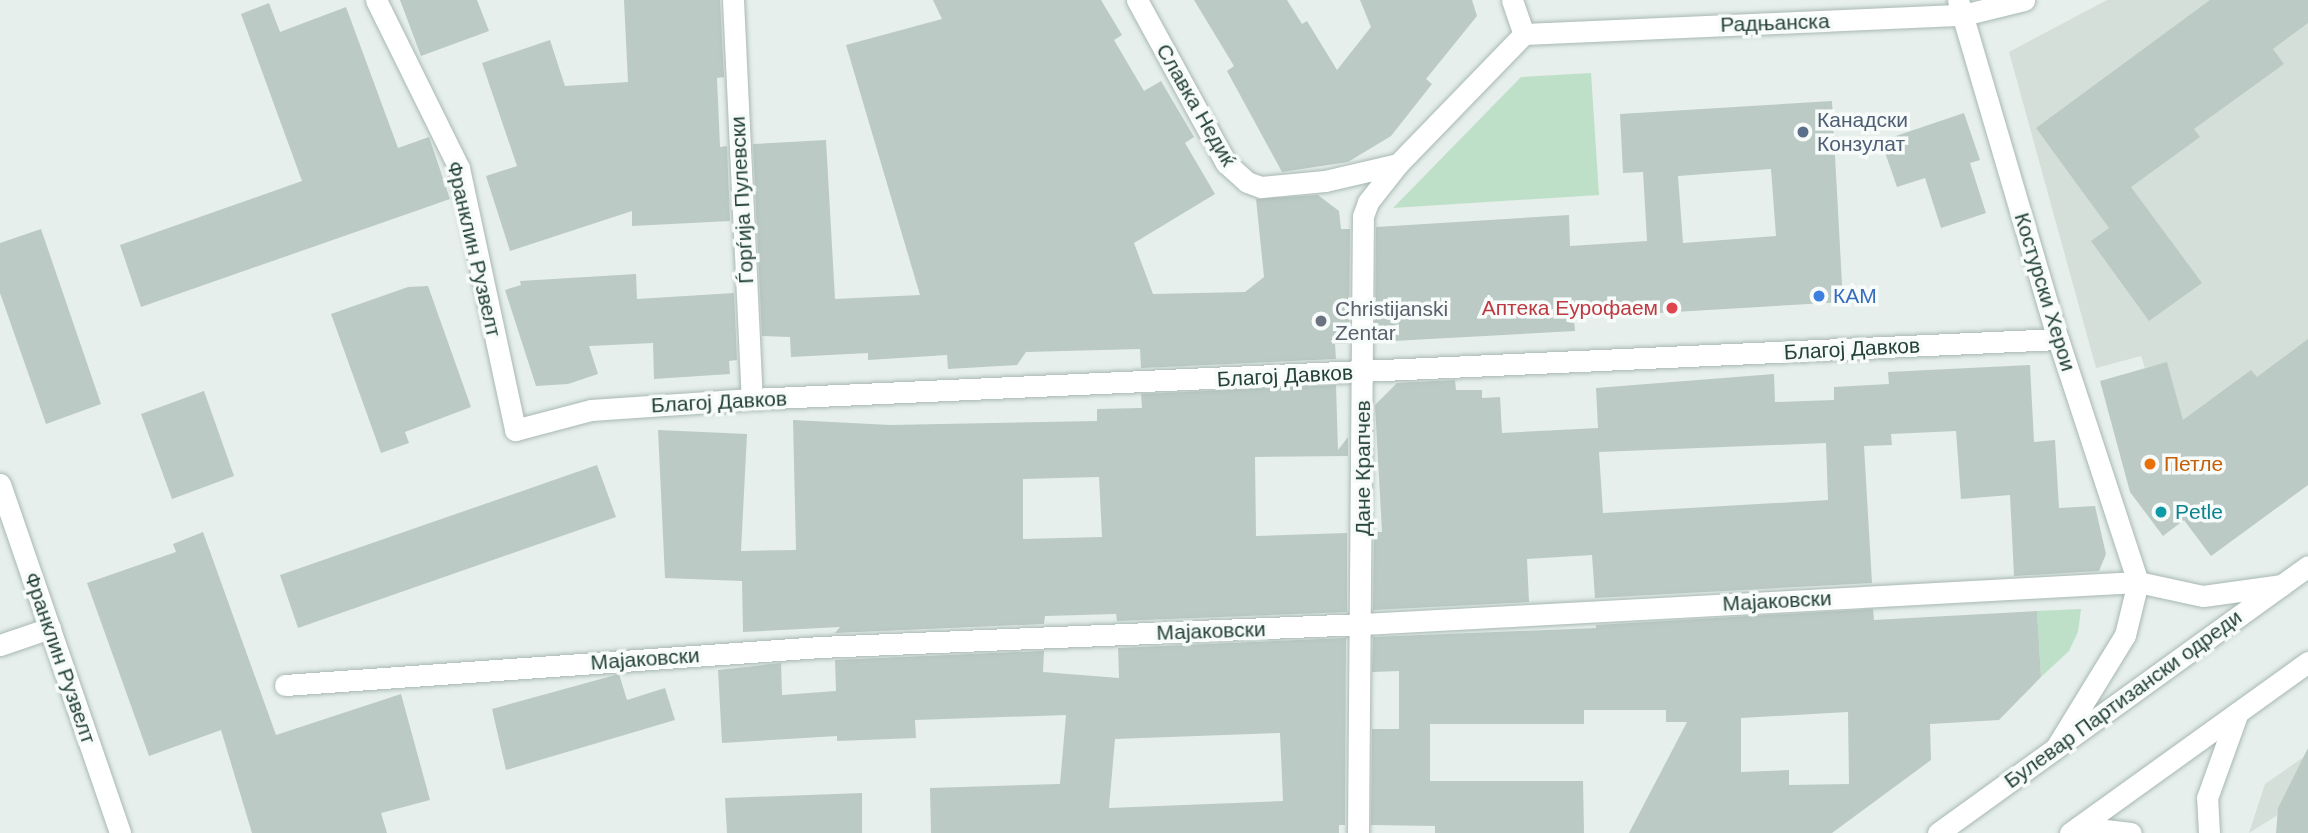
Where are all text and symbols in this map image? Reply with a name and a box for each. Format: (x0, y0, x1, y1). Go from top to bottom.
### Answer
street label: Радњанска (1720, 8, 1830, 38)
street label: Славка Недиќ (1151, 39, 1241, 171)
place label: Канадски Конзулат (1817, 107, 1908, 157)
street label: Ѓорѓиja Пулевски (725, 116, 759, 284)
marker: Канадски Конзулат (1795, 124, 1811, 140)
street label: Франклин Рузвелт (442, 159, 506, 339)
street label: Костурски Херои (2009, 210, 2081, 374)
place label: КАМ (1833, 283, 1877, 309)
marker: КАМ (1811, 288, 1827, 304)
place label: Аптека Еурофаем (1482, 295, 1658, 321)
place label: Christijanski Zentar (1335, 296, 1448, 346)
marker: Аптека Еурофаем (1664, 300, 1680, 316)
marker: Christijanski Zentar (1313, 313, 1329, 329)
street label: Благој Давков (1783, 333, 1921, 365)
street label: Благој Давков (1216, 360, 1354, 392)
street label: Благој Давков (650, 386, 788, 418)
street label: Дане Крапчев (1350, 400, 1376, 536)
place label: Петле (2164, 451, 2223, 477)
marker: Петле (2142, 456, 2158, 472)
place label: Petle (2175, 499, 2223, 525)
marker: Petle (2153, 504, 2169, 520)
street label: Франклин Рузвелт (19, 569, 101, 747)
street label: Мајаковски (1722, 586, 1832, 616)
street label: Булевар Партизански одреди (1999, 604, 2247, 794)
street label: Мајаковски (1156, 617, 1266, 645)
street label: Мајаковски (590, 643, 700, 675)

